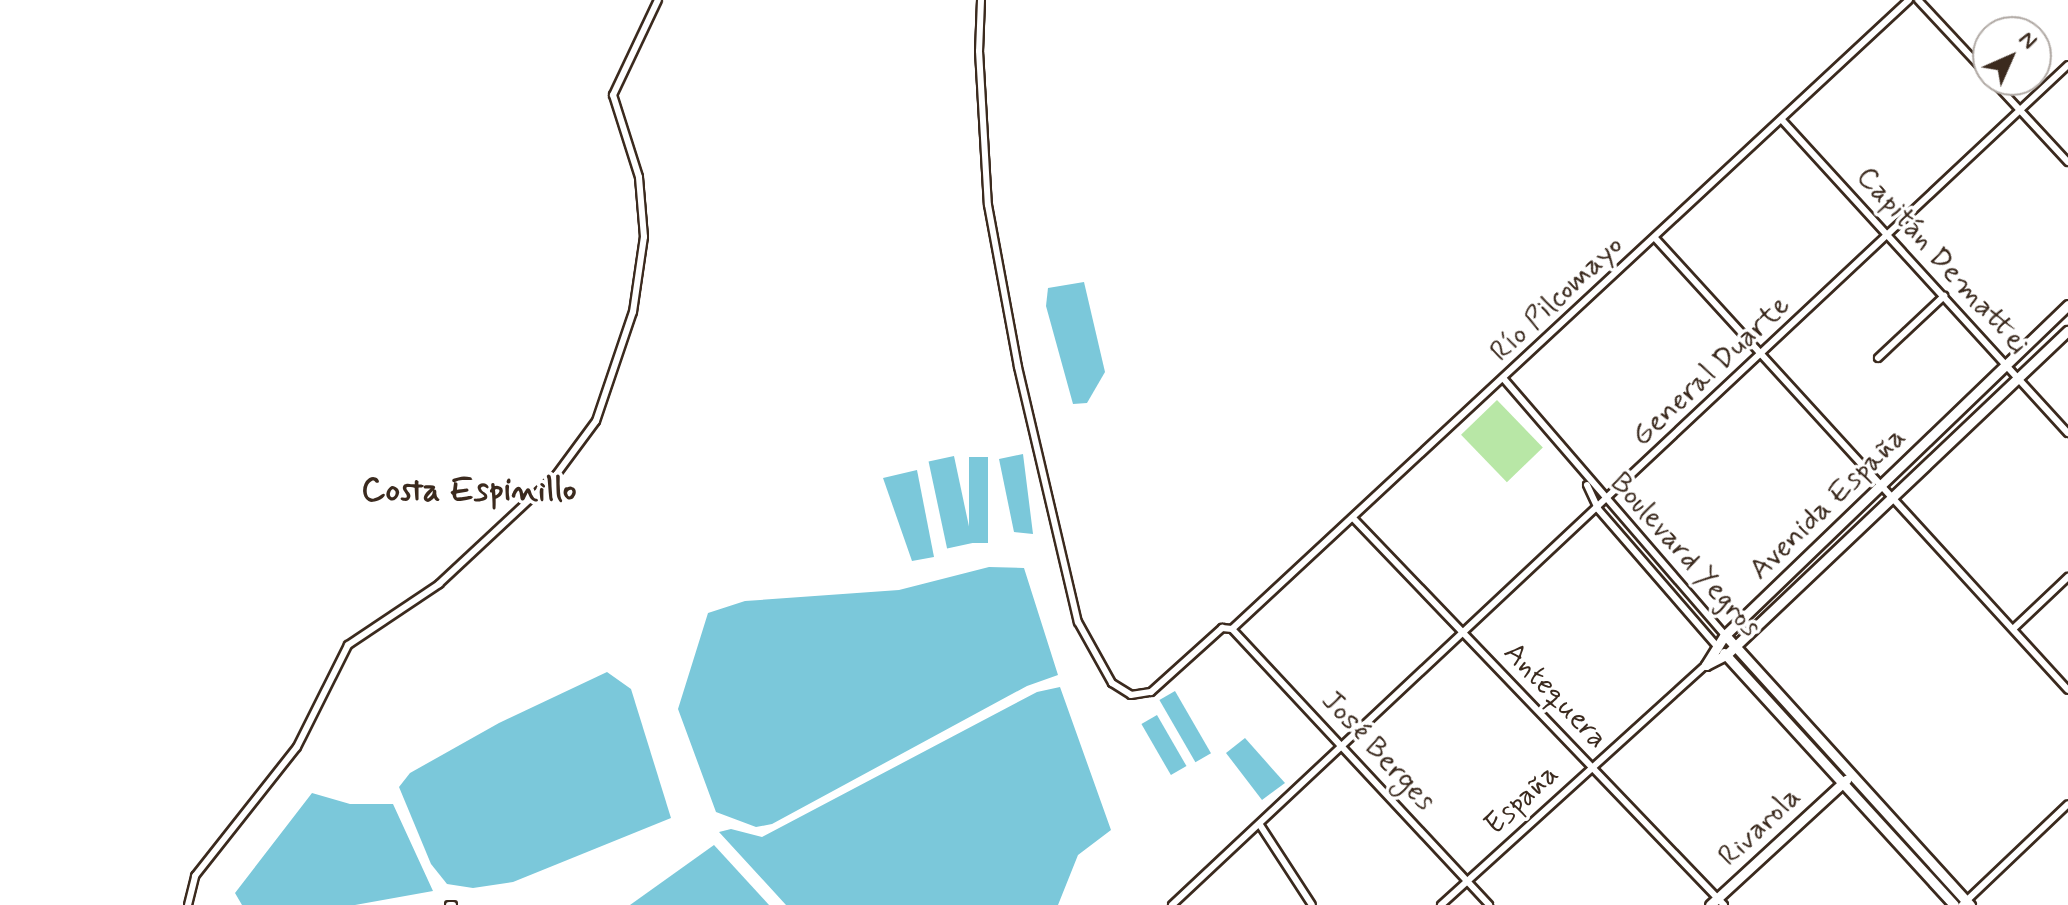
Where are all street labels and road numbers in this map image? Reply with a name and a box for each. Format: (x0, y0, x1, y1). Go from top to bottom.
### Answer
street label: Capitán Demattei (1850, 161, 2034, 361)
street label: Río Pilcomayo (1482, 227, 1632, 371)
street label: General Duarte (1625, 289, 1797, 453)
street label: Avenida España (1745, 423, 1911, 585)
street label: Boulevard Yegros (1601, 464, 1769, 646)
street label: Antequera (1495, 635, 1615, 757)
street label: José Berges (1313, 683, 1443, 819)
street label: España (1477, 757, 1567, 843)
street label: Rivarola (1711, 780, 1809, 874)

